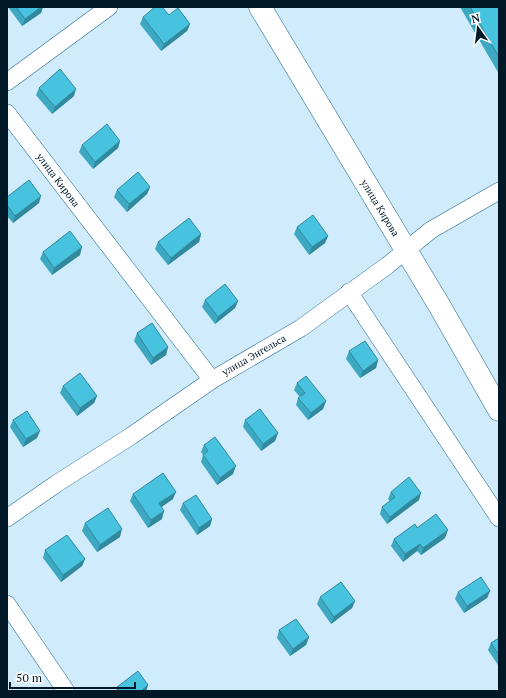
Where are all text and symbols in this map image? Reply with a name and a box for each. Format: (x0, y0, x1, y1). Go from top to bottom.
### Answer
north arrow (458, 8, 498, 48)
text: N (470, 10, 482, 26)
street label: улица Кирова (33, 150, 82, 210)
street label: улица Кирова (357, 176, 402, 239)
street label: улица Энгельса (219, 331, 288, 379)
scale bar (10, 664, 135, 690)
text: 50 m (16, 670, 43, 685)

